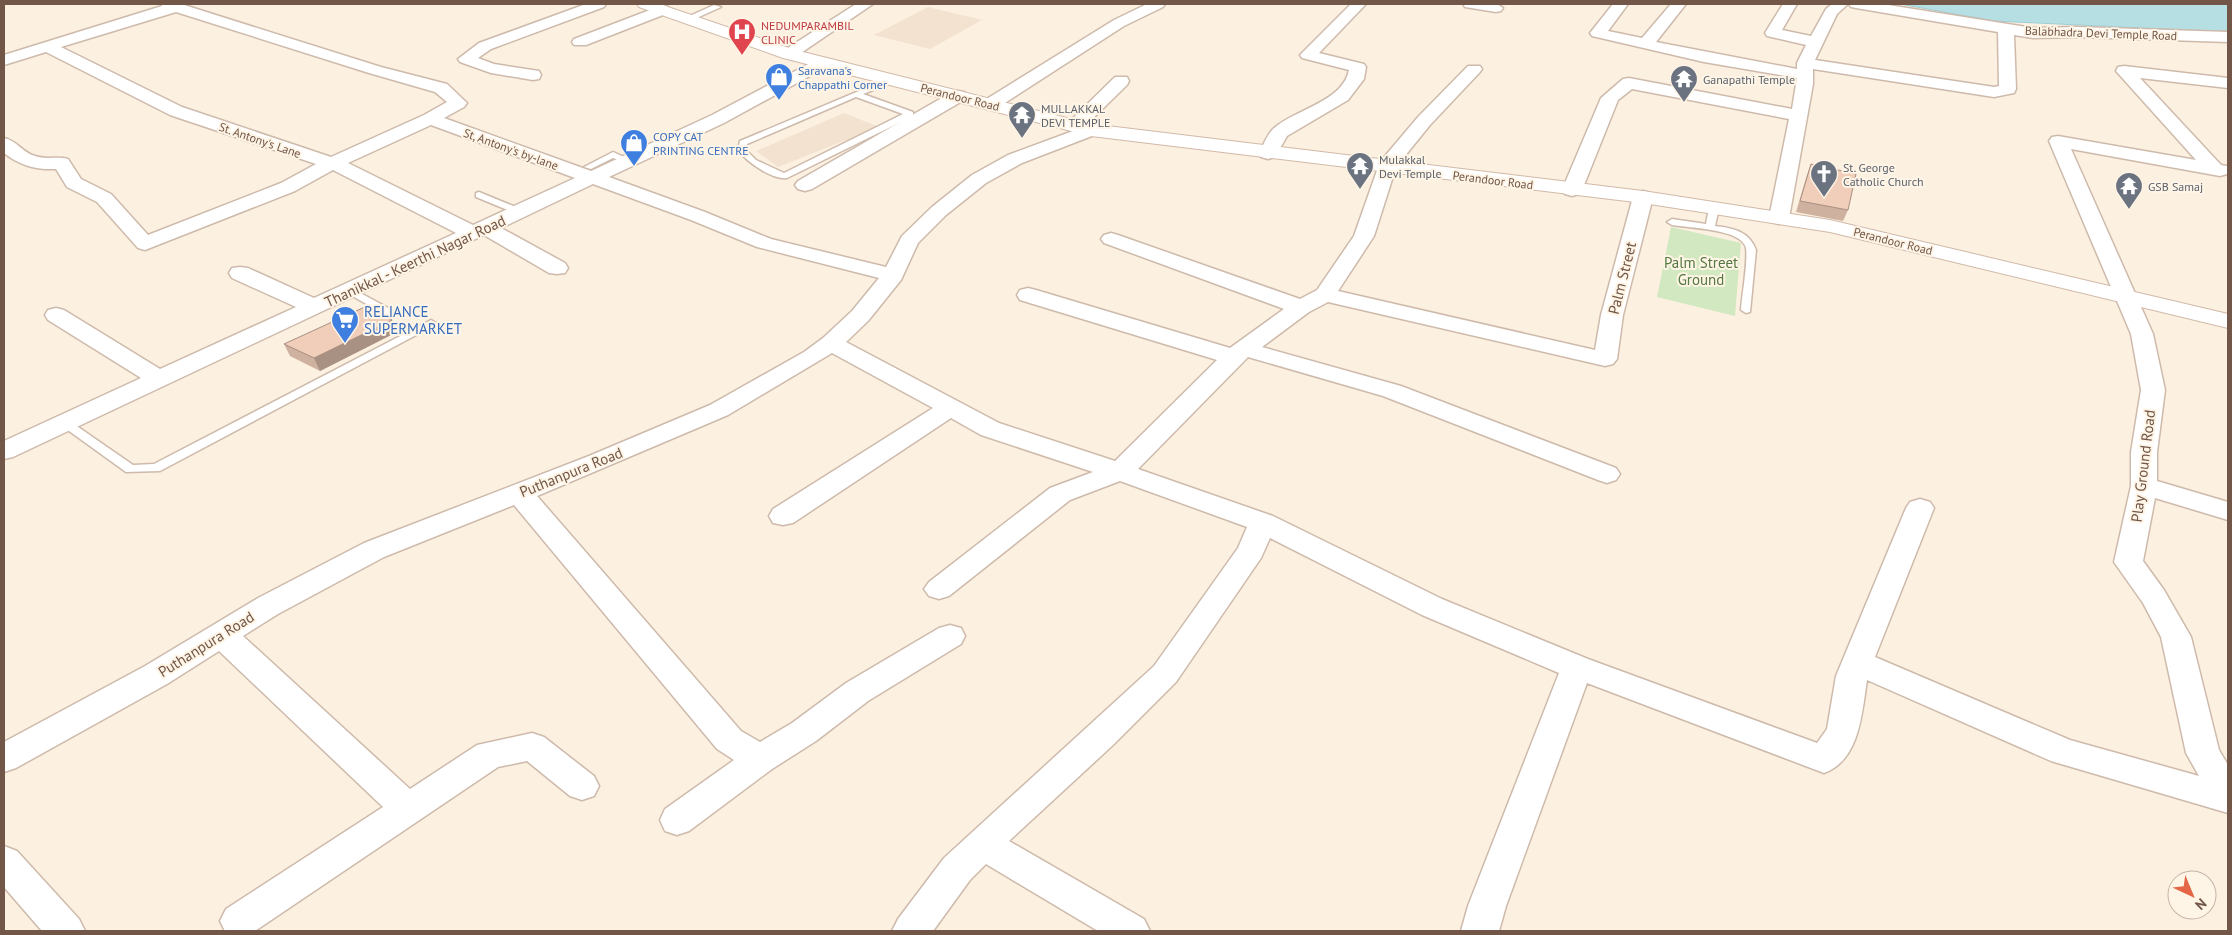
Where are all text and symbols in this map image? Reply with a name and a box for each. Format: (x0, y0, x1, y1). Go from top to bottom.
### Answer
hospital icon: NEDUMPARAMBIL CLINIC (727, 17, 757, 56)
place label: NEDUMPARAMBIL CLINIC (761, 18, 854, 47)
street label: Balabhadra Devi Temple Road (2025, 23, 2177, 43)
shop icon: Saravana's Chappathi Corner (764, 62, 794, 101)
place label: Saravana's Chappathi Corner (798, 63, 887, 92)
temple icon: Ganapathi Temple (1669, 64, 1699, 103)
place label: Ganapathi Temple (1703, 72, 1795, 87)
street label: Perandoor Road (919, 80, 1001, 114)
temple icon: MULLAKKAL DEVI TEMPLE (1007, 100, 1037, 139)
place label: MULLAKKAL DEVI TEMPLE (1041, 101, 1110, 130)
street label: St. Antony's Lane (217, 119, 303, 161)
street label: St, Antony's by-lane (462, 125, 560, 173)
shop icon: COPY CAT PRINTING CENTRE (619, 128, 649, 167)
place label: COPY CAT PRINTING CENTRE (653, 129, 749, 158)
temple icon: Mulakkal Devi Temple (1345, 151, 1375, 190)
place label: Mulakkal Devi Temple (1379, 152, 1442, 181)
church icon: St. George Catholic Church (1809, 159, 1839, 198)
place label: St. George Catholic Church (1843, 160, 1924, 189)
street label: Perandoor Road (1452, 168, 1534, 192)
temple icon: GSB Samaj (2114, 171, 2144, 210)
place label: GSB Samaj (2148, 179, 2203, 194)
street label: Thanikkal - Keerthi Nagar Road (321, 211, 509, 311)
street label: Perandoor Road (1852, 224, 1934, 258)
street label: Palm Street (1604, 240, 1640, 316)
park label: Palm Street Ground (1664, 253, 1738, 289)
place label: RELIANCE SUPERMARKET (364, 302, 463, 338)
supermarket icon: RELIANCE SUPERMARKET (330, 305, 360, 344)
street label: Play Ground Road (2127, 409, 2159, 523)
street label: Puthanpura Road (517, 443, 625, 501)
street label: Puthanpura Road (155, 607, 257, 681)
north arrow (2167, 870, 2217, 920)
text: N (2191, 895, 2211, 914)

